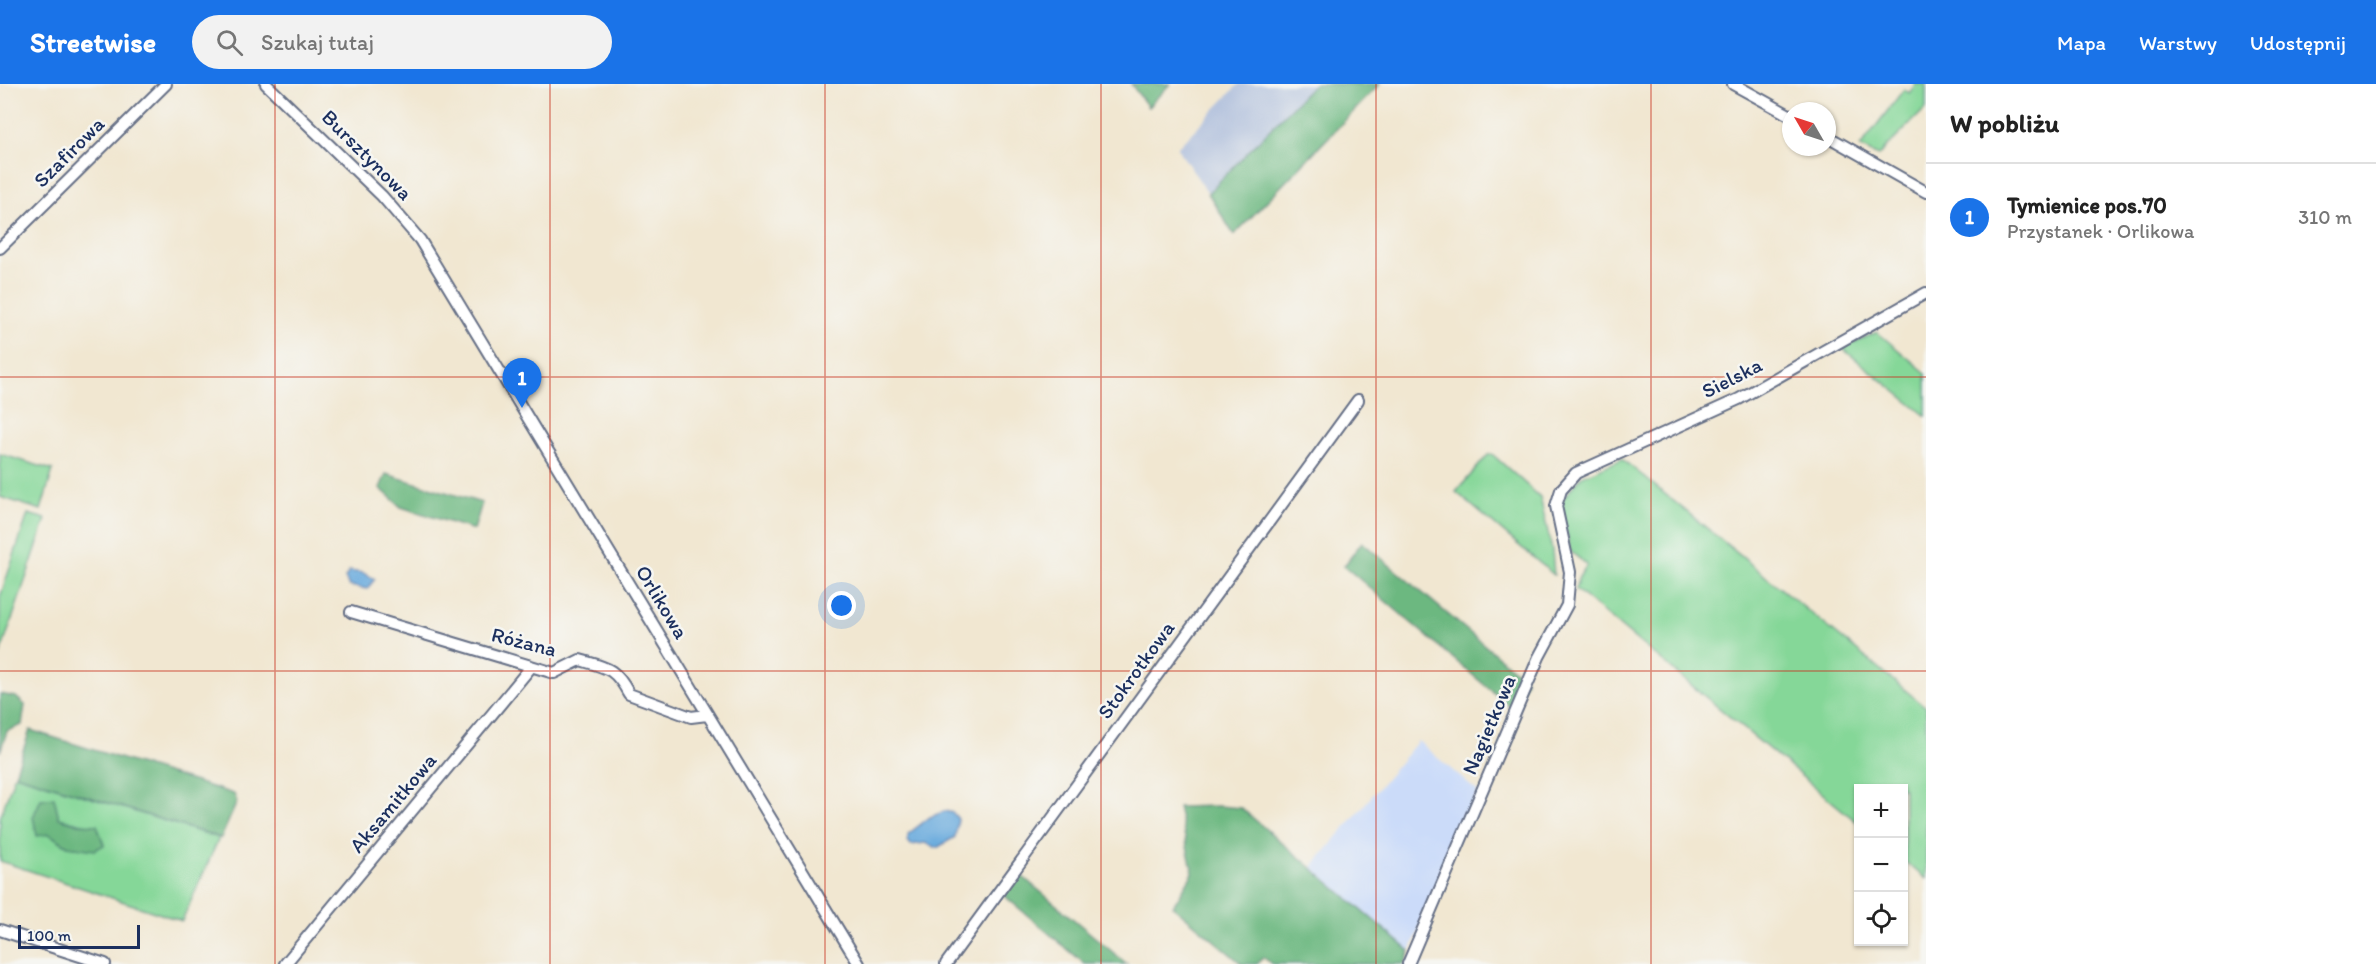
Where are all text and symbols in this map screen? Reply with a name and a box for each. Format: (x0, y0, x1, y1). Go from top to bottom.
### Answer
search box (192, 15, 612, 69)
text: Streetwise (30, 25, 156, 59)
icon: search (213, 26, 246, 59)
text: Szukaj tutaj (261, 29, 374, 56)
text: Mapa (2057, 30, 2106, 55)
text: Warstwy (2139, 30, 2217, 55)
text: Udostępnij (2250, 30, 2346, 55)
north arrow (1782, 102, 1836, 156)
street label: Bursztynowa (317, 104, 418, 205)
text: W pobliżu (1950, 107, 2059, 139)
street label: Szafirowa (28, 111, 109, 192)
text: Tymienice pos.70 (2007, 192, 2167, 219)
text: 1 (1965, 205, 1974, 229)
text: 310 m (2298, 205, 2352, 229)
text: Przystanek · Orlikowa (2007, 219, 2194, 243)
street label: Sielska (1697, 352, 1766, 403)
pin: 1 (502, 358, 542, 408)
street label: Orlikowa (631, 560, 694, 643)
your location (827, 591, 856, 620)
street label: Stokrotkowa (1092, 616, 1179, 723)
street label: Różana (489, 621, 559, 662)
street label: Nagietkowa (1456, 671, 1521, 778)
street label: Aksamitkowa (344, 748, 441, 858)
map controls (1854, 784, 1908, 946)
button: + (1854, 784, 1908, 838)
button: − (1854, 838, 1908, 892)
button: locate (1854, 892, 1908, 946)
scale bar (18, 922, 140, 950)
text: 100 m (27, 926, 71, 945)

